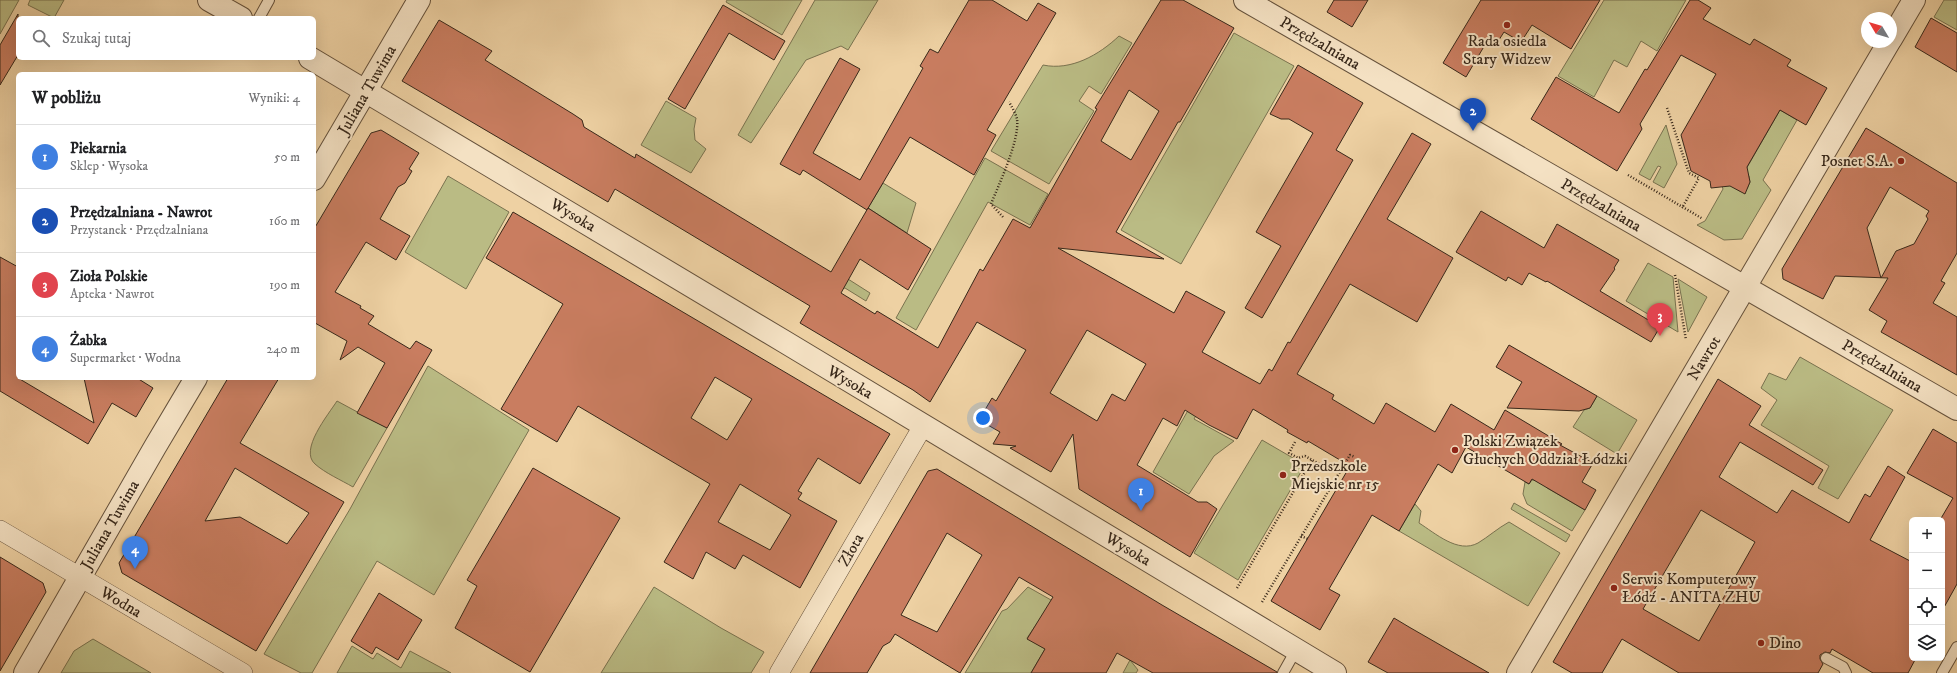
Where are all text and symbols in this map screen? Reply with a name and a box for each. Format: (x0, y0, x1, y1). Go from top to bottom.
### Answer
street label: Przędzalniana (1276, 12, 1364, 74)
north arrow (1861, 12, 1897, 48)
search box (16, 16, 316, 60)
marker: Rada osiedla Stary Widzew (1502, 20, 1512, 30)
icon: search (30, 27, 52, 49)
text: Szukaj tutaj (62, 29, 131, 48)
place label: Rada osiedla Stary Widzew (1463, 31, 1552, 69)
street label: Juliana Tuwima (332, 42, 401, 140)
text: W pobliżu (32, 87, 101, 109)
text: Wyniki: 4 (249, 90, 300, 106)
pin: 2 (1460, 98, 1486, 131)
text: Piekarnia (70, 139, 126, 158)
text: 1 (43, 149, 47, 165)
text: 50 m (274, 149, 300, 165)
place label: Posnet S.A. (1821, 151, 1893, 171)
marker: Posnet S.A. (1896, 156, 1906, 166)
text: Sklep · Wysoka (70, 158, 148, 174)
street label: Przędzalniana (1557, 174, 1645, 236)
street label: Wysoka (546, 193, 600, 236)
text: Przędzalniana - Nawrot (70, 203, 212, 222)
text: 2 (42, 213, 48, 229)
text: 160 m (269, 213, 300, 229)
text: Przystanek · Przędzalniana (70, 222, 208, 238)
text: Zioła Polskie (70, 267, 148, 286)
text: 3 (43, 277, 47, 293)
text: 190 m (269, 277, 300, 293)
text: Apteka · Nawrot (70, 286, 154, 302)
pin: 3 (1647, 303, 1673, 336)
text: Żabka (70, 331, 107, 350)
street label: Nawrot (1683, 332, 1725, 384)
street label: Przędzalniana (1838, 335, 1926, 397)
text: 4 (41, 341, 49, 357)
text: 240 m (267, 341, 300, 357)
text: Supermarket · Wodna (70, 350, 181, 366)
street label: Wysoka (823, 360, 877, 403)
your location (973, 408, 993, 428)
place label: Polski Związek Głuchych Oddział Łódzki (1463, 431, 1628, 469)
marker: Polski Związek Głuchych Oddział Łódzki (1450, 445, 1460, 455)
place label: Przedszkole Miejskie nr 15 (1291, 456, 1379, 494)
marker: Przedszkole Miejskie nr 15 (1278, 470, 1288, 480)
street label: Juliana Tuwima (75, 477, 144, 575)
pin: 1 (1128, 478, 1154, 511)
map controls (1909, 517, 1945, 661)
button: + (1909, 517, 1945, 553)
street label: Wysoka (1101, 527, 1155, 570)
street label: Złota (834, 530, 868, 570)
pin: 4 (122, 536, 148, 569)
button: − (1909, 553, 1945, 589)
place label: Serwis Komputerowy Łódź - ANITA ZHU (1622, 569, 1761, 607)
street label: Wodna (96, 581, 146, 622)
marker: Serwis Komputerowy Łódź - ANITA ZHU (1609, 583, 1619, 593)
button: locate (1909, 589, 1945, 625)
button: layers (1909, 625, 1945, 661)
place label: Dino (1769, 633, 1801, 653)
marker: Dino (1756, 638, 1766, 648)

